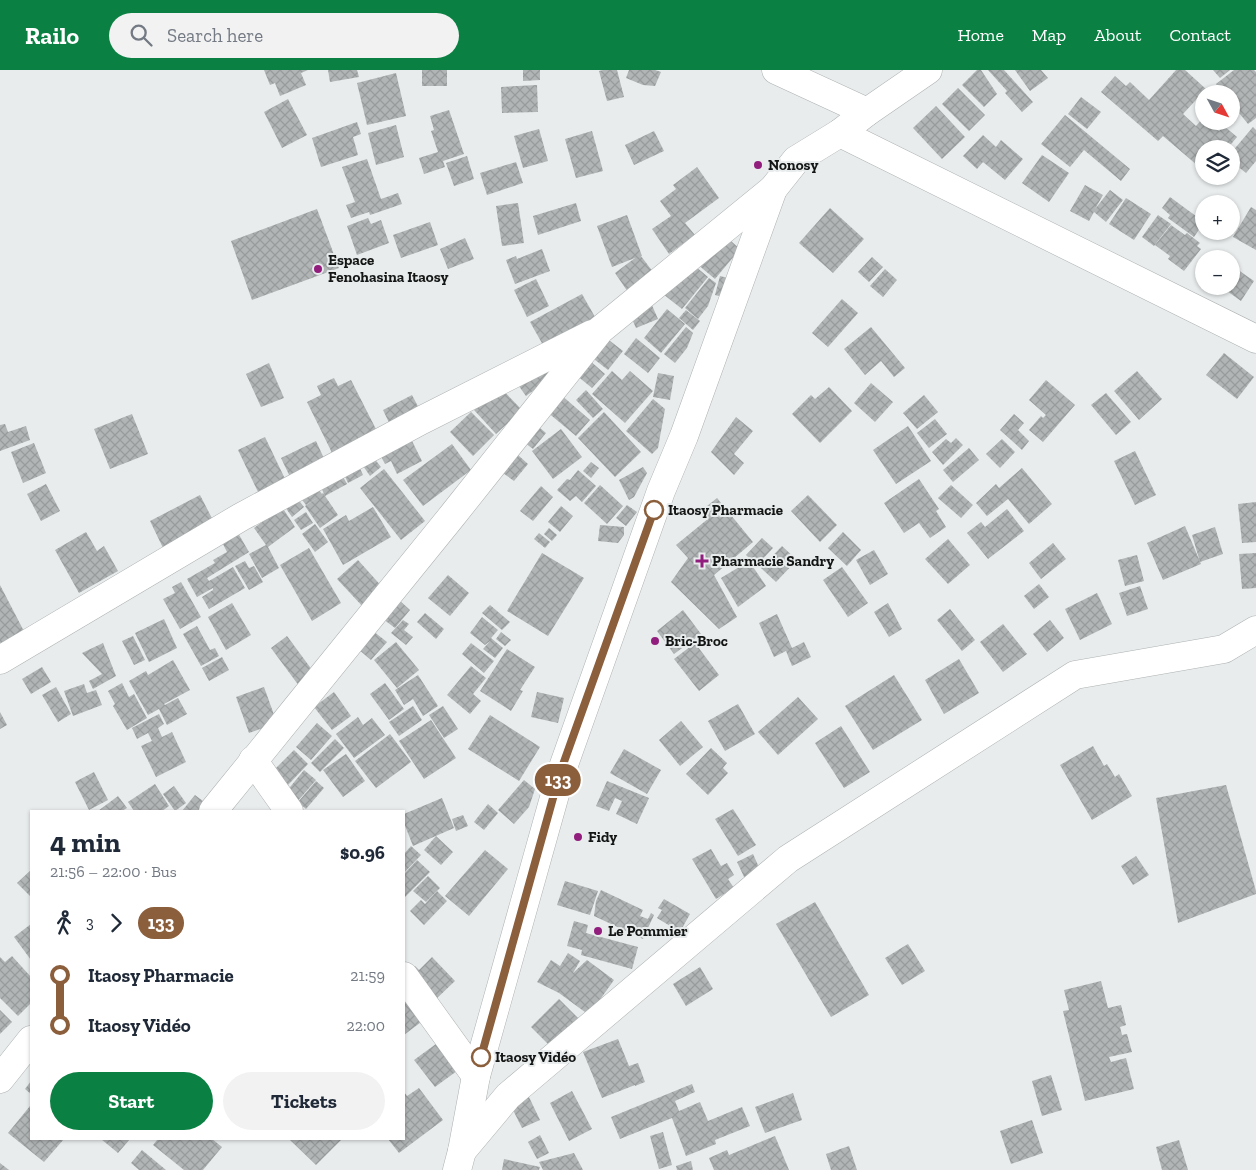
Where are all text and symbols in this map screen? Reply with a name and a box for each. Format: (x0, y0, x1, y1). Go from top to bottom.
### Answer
search box (109, 13, 459, 58)
text: Railo (25, 21, 79, 50)
icon: search (127, 21, 155, 49)
text: Search here (167, 24, 263, 47)
text: Home (957, 24, 1004, 46)
text: Map (1032, 24, 1066, 46)
text: About (1094, 24, 1141, 46)
text: Contact (1169, 24, 1231, 46)
north arrow (1195, 85, 1240, 130)
map controls (1195, 85, 1240, 295)
button: layers (1195, 140, 1240, 185)
place label: Nonosy (768, 156, 818, 174)
marker: Nonosy (752, 159, 764, 171)
button: + (1195, 195, 1240, 240)
button: − (1195, 250, 1240, 295)
place label: Espace Fenohasina Itaosy (328, 251, 449, 286)
marker: Espace Fenohasina Itaosy (312, 263, 324, 275)
marker: Itaosy Pharmacie (644, 500, 664, 520)
place label: Itaosy Pharmacie (668, 501, 783, 519)
place label: Pharmacie Sandry (712, 552, 834, 570)
marker: Pharmacie Sandry (696, 555, 708, 567)
place label: Bric-Broc (665, 632, 728, 650)
marker: Bric-Broc (649, 635, 661, 647)
line badge: 133 (529, 764, 587, 796)
text: 133 (545, 769, 571, 791)
text: 4 min (50, 826, 121, 859)
place label: Fidy (588, 828, 617, 846)
marker: Fidy (572, 831, 584, 843)
text: $0.96 (340, 841, 385, 864)
text: 21:56 – 22:00 · Bus (50, 862, 177, 881)
icon: walk (50, 909, 78, 937)
icon: forward (102, 909, 130, 937)
text: 133 (148, 912, 174, 934)
text: 3 (86, 913, 94, 932)
place label: Le Pommier (608, 922, 688, 940)
marker: Le Pommier (592, 925, 604, 937)
text: Itaosy Pharmacie (88, 964, 234, 987)
text: 21:59 (350, 966, 385, 985)
text: Itaosy Vidéo (88, 1014, 191, 1037)
text: 22:00 (347, 1016, 385, 1035)
marker: Itaosy Vidéo (471, 1047, 491, 1067)
place label: Itaosy Vidéo (495, 1048, 576, 1066)
button: Start (50, 1072, 213, 1130)
button: Tickets (223, 1072, 385, 1130)

